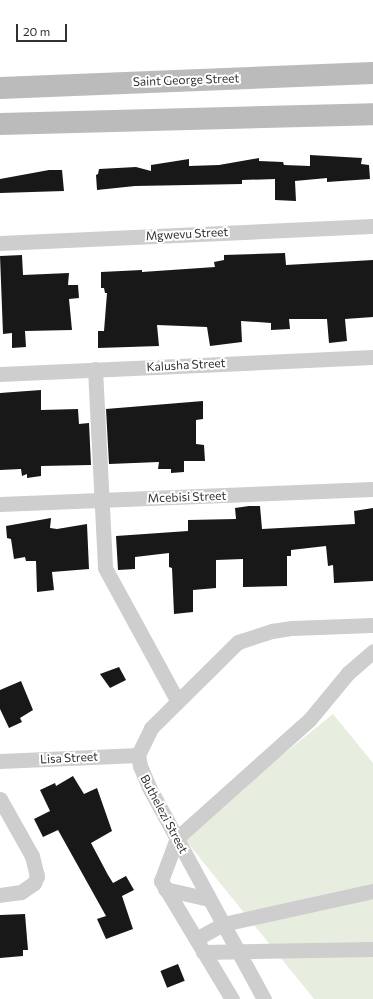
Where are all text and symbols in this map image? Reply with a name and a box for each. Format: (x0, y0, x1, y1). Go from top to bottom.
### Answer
scale bar (18, 16, 69, 42)
text: 20 m (23, 24, 50, 38)
street label: Saint George Street (133, 71, 239, 89)
street label: Mgwevu Street (145, 225, 229, 243)
street label: Kalusha Street (146, 356, 226, 374)
street label: Mcebisi Street (147, 488, 227, 506)
street label: Lisa Street (40, 749, 98, 767)
street label: Buthelezi Street (137, 772, 191, 856)

